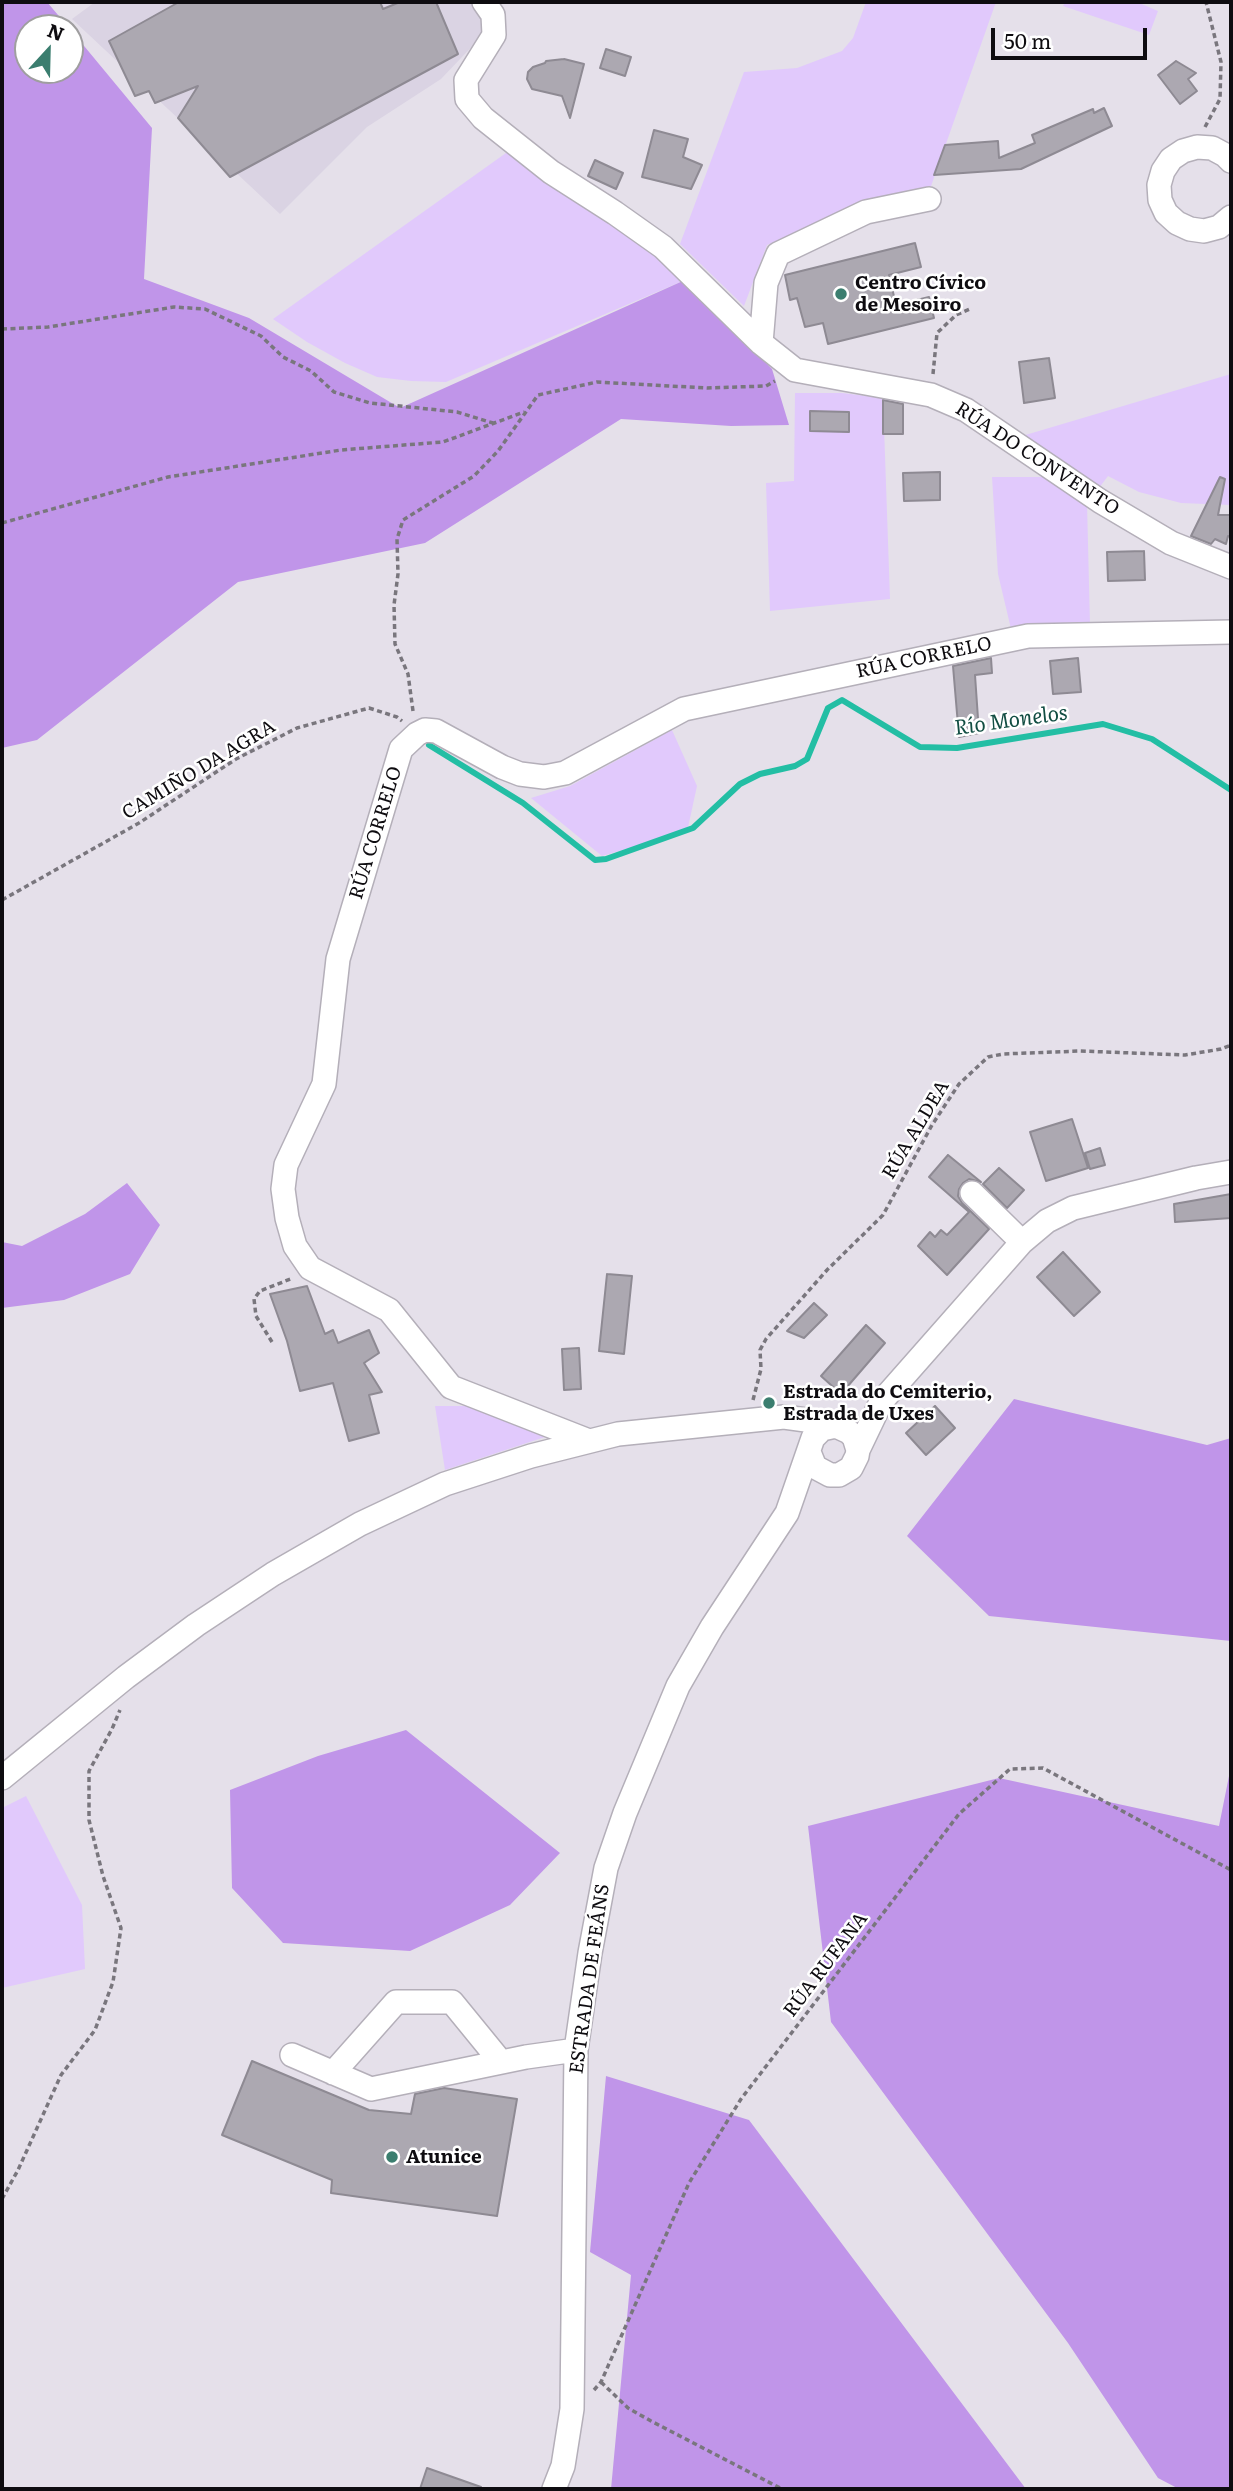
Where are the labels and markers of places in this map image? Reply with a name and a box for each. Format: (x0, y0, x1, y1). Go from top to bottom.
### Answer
place label: Centro Cívico de Mesoiro (855, 272, 986, 316)
marker: Centro Cívico de Mesoiro (833, 286, 849, 302)
place label: Estrada do Cemiterio, Estrada de Uxes (783, 1381, 993, 1425)
marker: Estrada do Cemiterio, Estrada de Uxes (761, 1395, 777, 1411)
place label: Atunice (406, 2146, 482, 2168)
marker: Atunice (384, 2149, 400, 2165)

